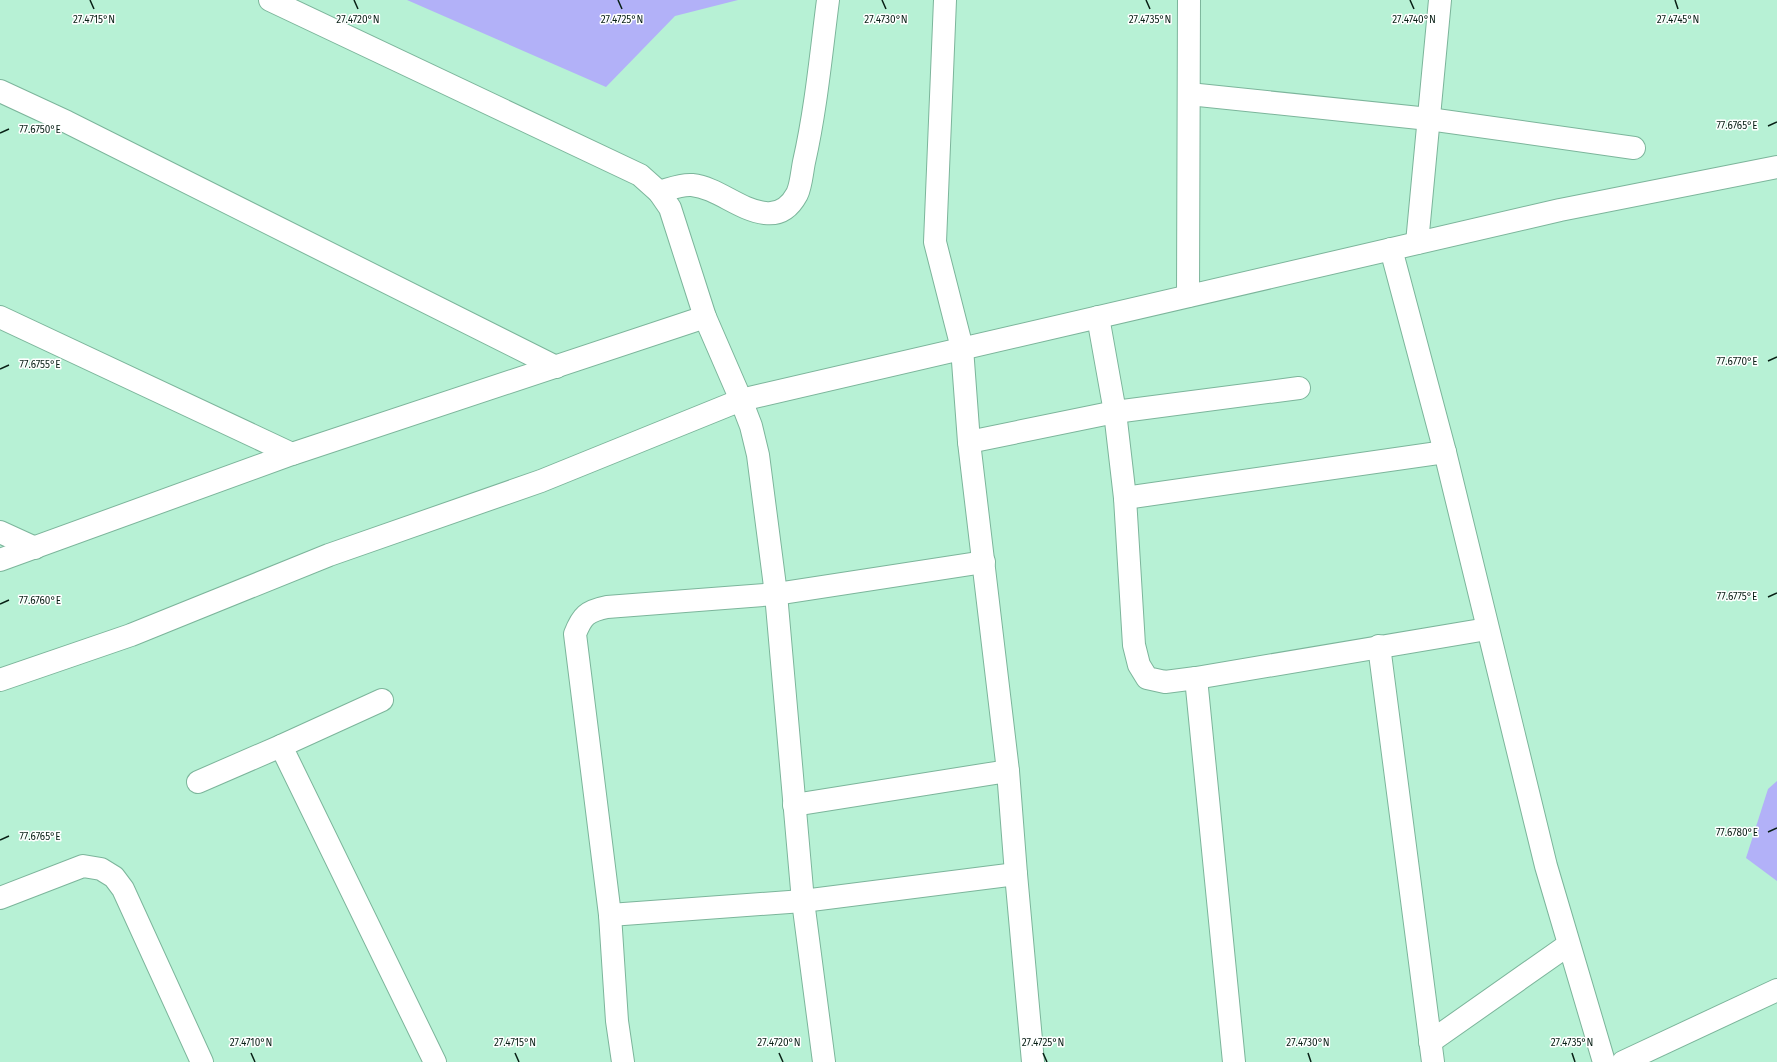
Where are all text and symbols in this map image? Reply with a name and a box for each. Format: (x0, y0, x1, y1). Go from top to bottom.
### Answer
text: 27.4715°N (73, 14, 115, 26)
text: 27.4720°N (336, 14, 380, 26)
text: 27.4725°N (601, 14, 643, 26)
text: 27.4730°N (864, 14, 908, 26)
text: 27.4735°N (1129, 14, 1171, 26)
text: 27.4740°N (1392, 14, 1436, 26)
text: 27.4745°N (1657, 14, 1699, 26)
text: 77.6765°E (1716, 120, 1758, 132)
text: 77.6750°E (19, 124, 61, 136)
text: 77.6770°E (1716, 356, 1758, 368)
text: 77.6755°E (20, 359, 61, 371)
text: 77.6775°E (1717, 591, 1757, 603)
text: 77.6760°E (19, 595, 61, 607)
text: 77.6780°E (1716, 827, 1758, 839)
text: 77.6765°E (19, 831, 61, 843)
text: 27.4710°N (230, 1037, 272, 1049)
text: 27.4715°N (494, 1037, 536, 1049)
text: 27.4720°N (757, 1037, 801, 1049)
text: 27.4725°N (1022, 1037, 1064, 1049)
text: 27.4730°N (1286, 1037, 1330, 1049)
text: 27.4735°N (1551, 1037, 1593, 1049)

